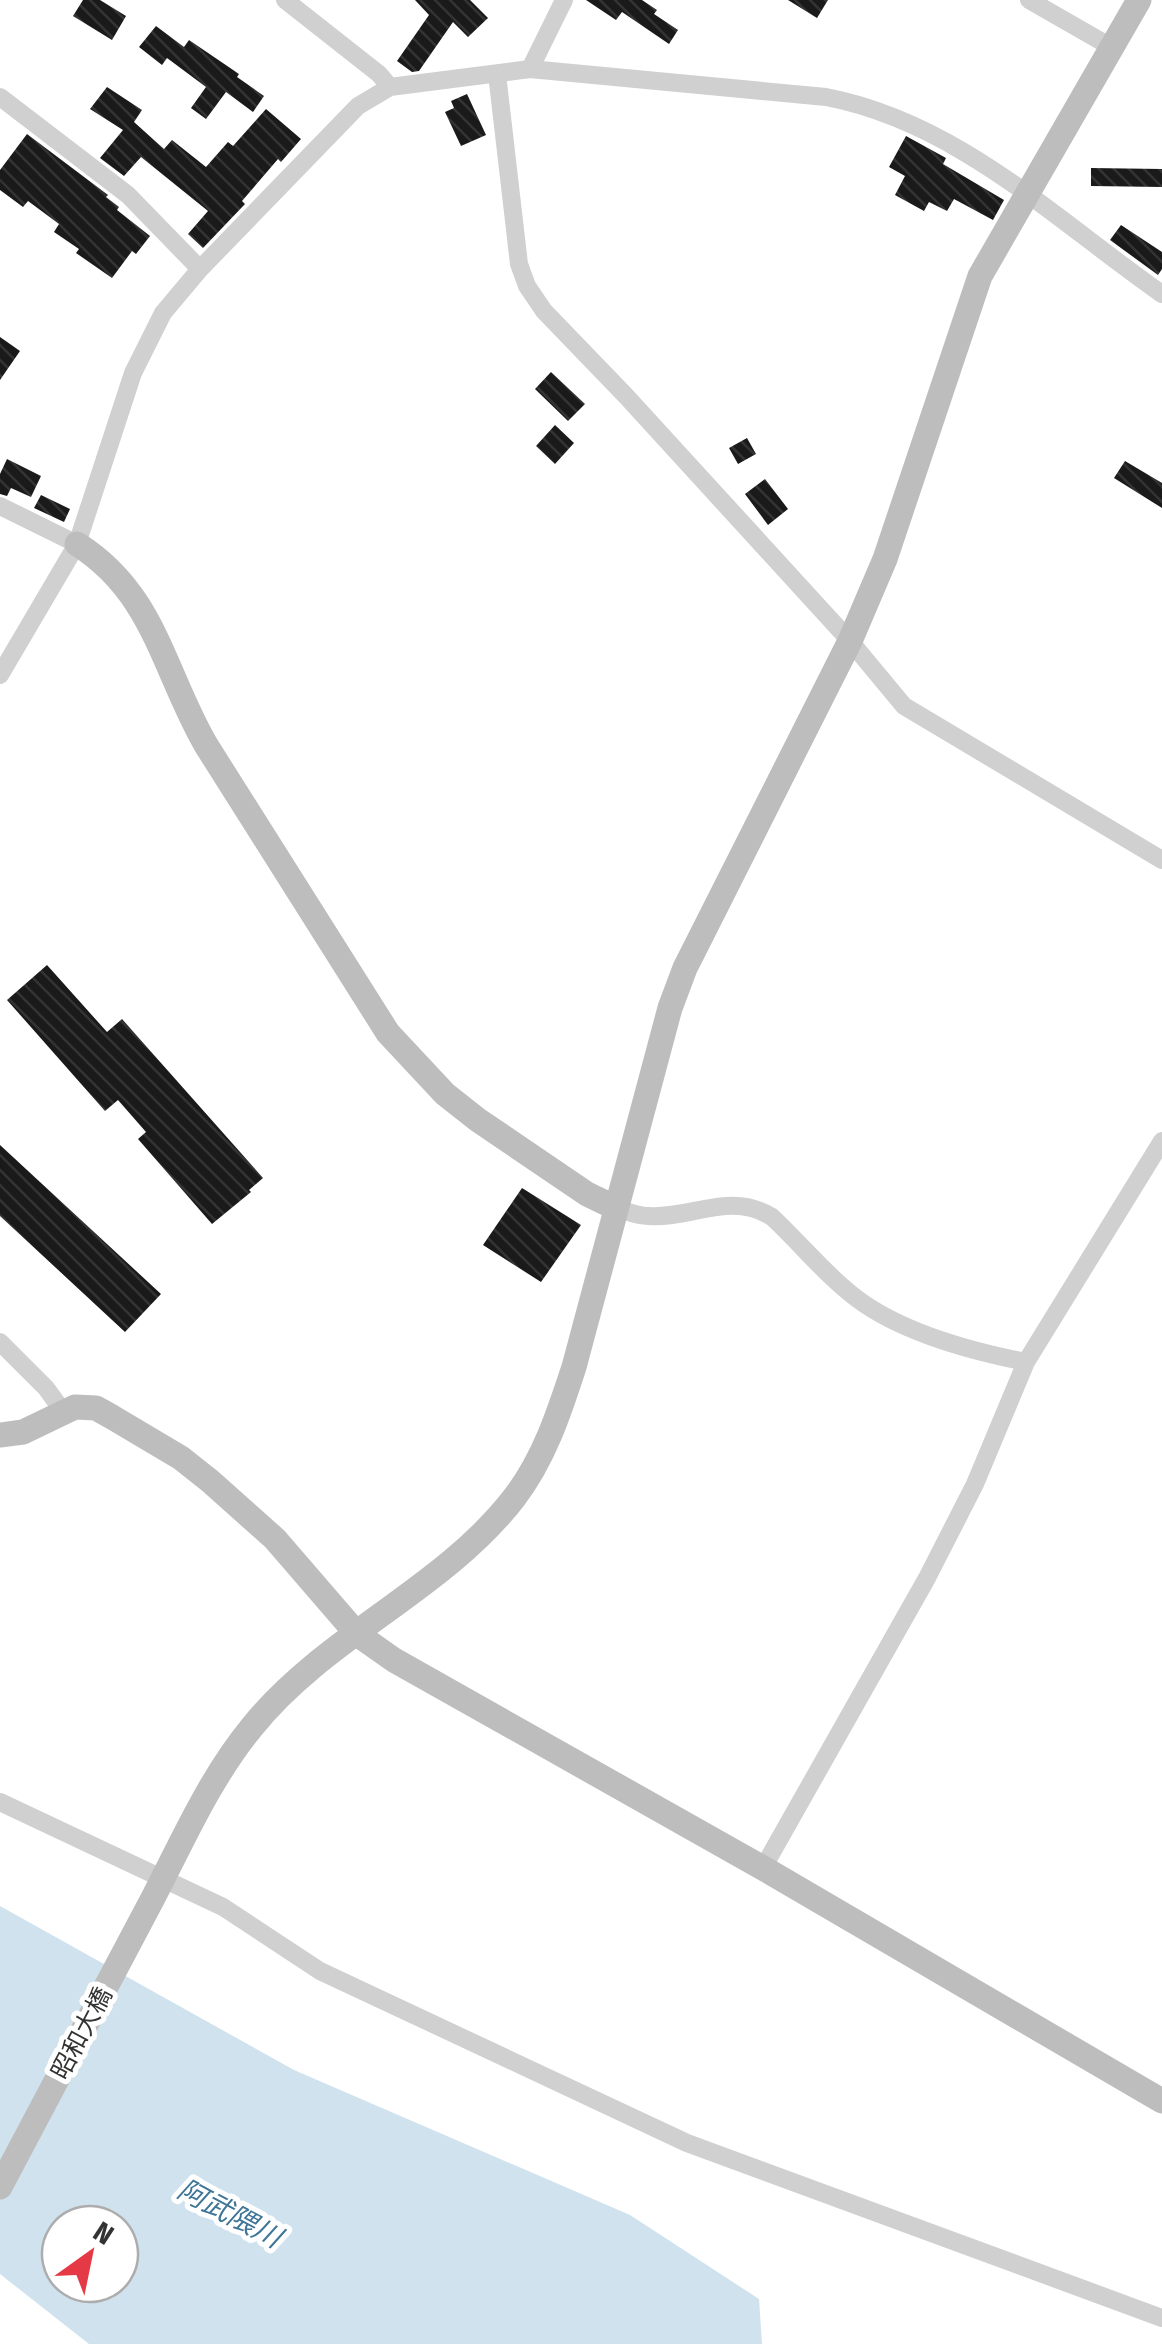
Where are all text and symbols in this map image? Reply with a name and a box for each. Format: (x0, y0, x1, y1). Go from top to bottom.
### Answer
street label: 昭和大橋 (45, 1982, 119, 2085)
water label: 阿武隈川 (173, 2173, 290, 2256)
north arrow (40, 2204, 140, 2304)
text: N (87, 2215, 119, 2252)

